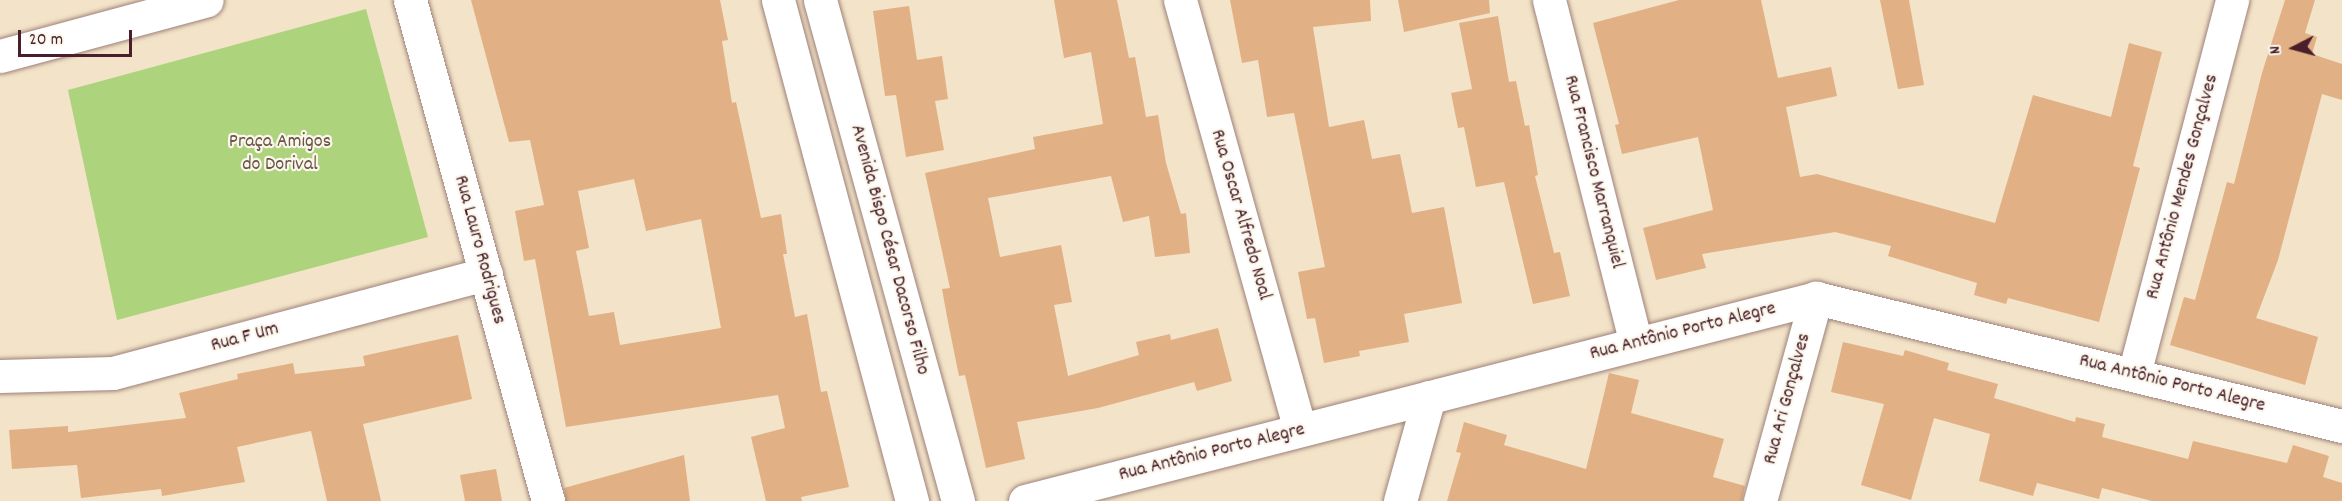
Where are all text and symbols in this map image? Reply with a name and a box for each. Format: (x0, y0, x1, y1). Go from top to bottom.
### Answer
scale bar (21, 18, 135, 56)
north arrow (2264, 18, 2324, 78)
text: 20 m (29, 28, 63, 53)
text: N (2264, 45, 2287, 55)
street label: Rua Antônio Mendes Gonçalves (2141, 72, 2225, 302)
street label: Rua Francisco Marranquiel (1557, 73, 1629, 271)
street label: Avenida Bispo César Dacorso Filho (844, 122, 934, 378)
street label: Rua Oscar Alfredo Noal (1204, 127, 1276, 303)
park label: Praça Amigos do Dorival (229, 131, 331, 178)
street label: Rua Lauro Rodrigues (448, 173, 510, 327)
street label: Rua Antônio Porto Alegre (1588, 297, 1778, 367)
street label: Rua F Um (208, 317, 282, 359)
street label: Rua Ari Gonçalves (1759, 331, 1817, 467)
street label: Rua Antônio Porto Alegre (2077, 349, 2267, 419)
street label: Rua Antônio Porto Alegre (1117, 418, 1307, 488)

